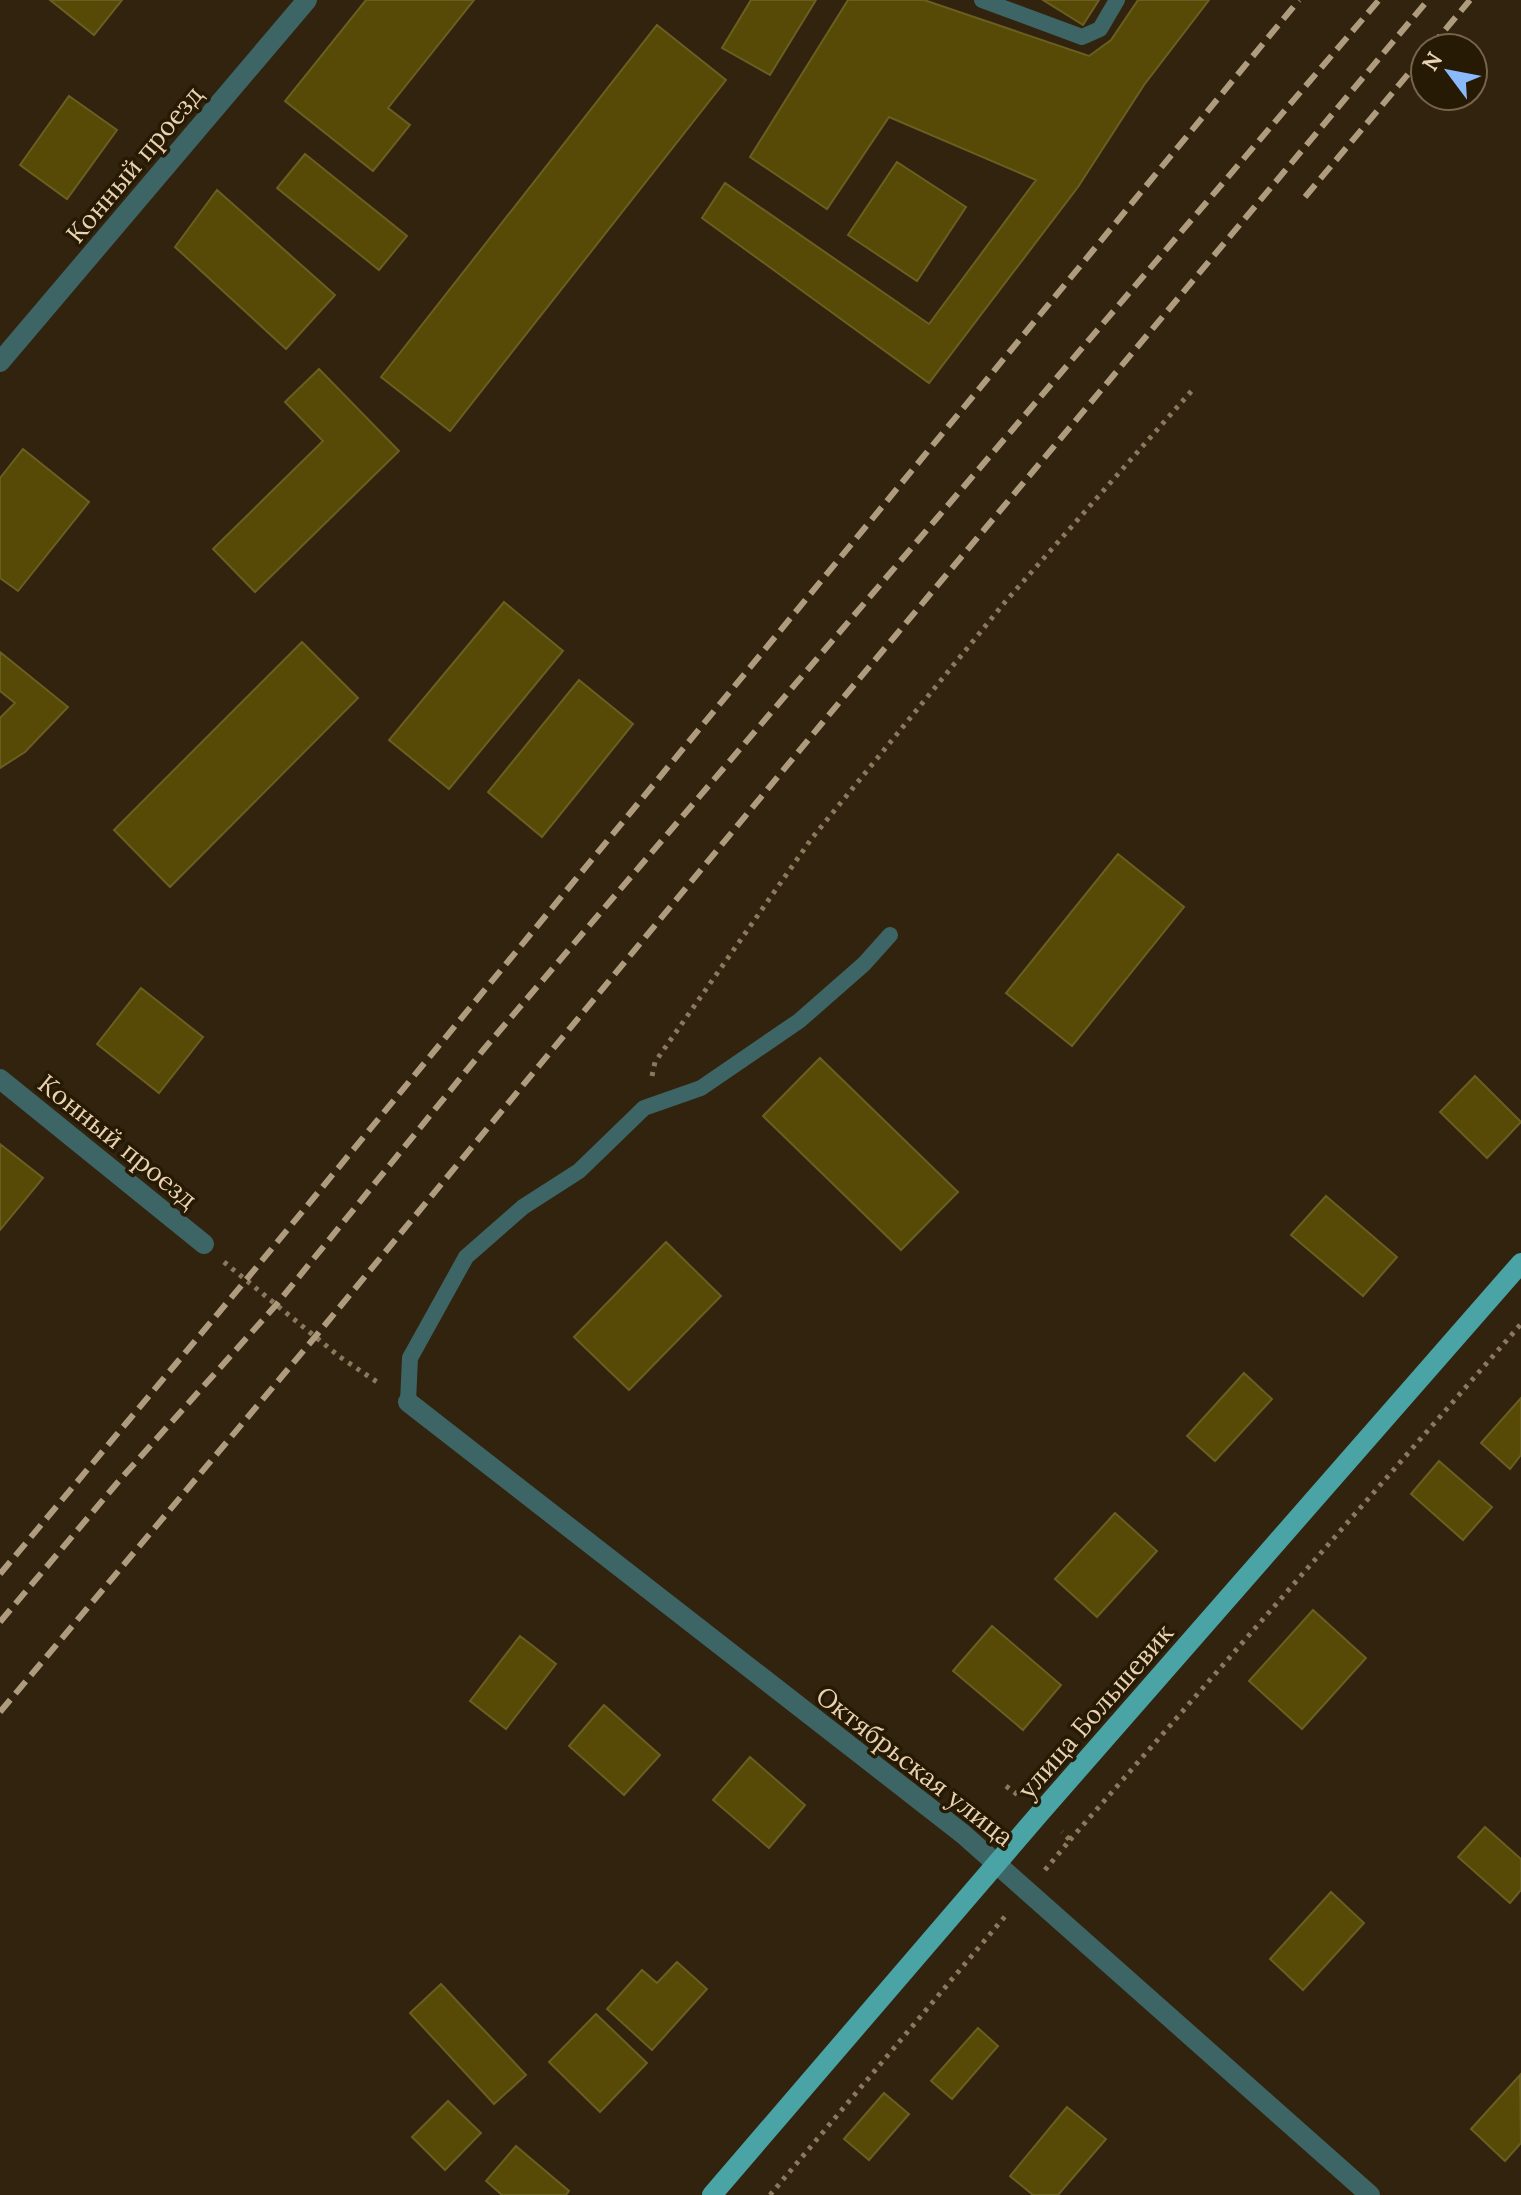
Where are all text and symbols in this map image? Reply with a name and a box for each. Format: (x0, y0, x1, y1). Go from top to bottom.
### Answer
north arrow (1409, 32, 1489, 112)
text: N (1416, 47, 1448, 76)
street label: Конный проезд (59, 79, 209, 249)
street label: Конный проезд (32, 1067, 204, 1215)
street label: улица Большевик (1010, 1617, 1180, 1805)
street label: Октябрьская улица (810, 1679, 1020, 1853)

